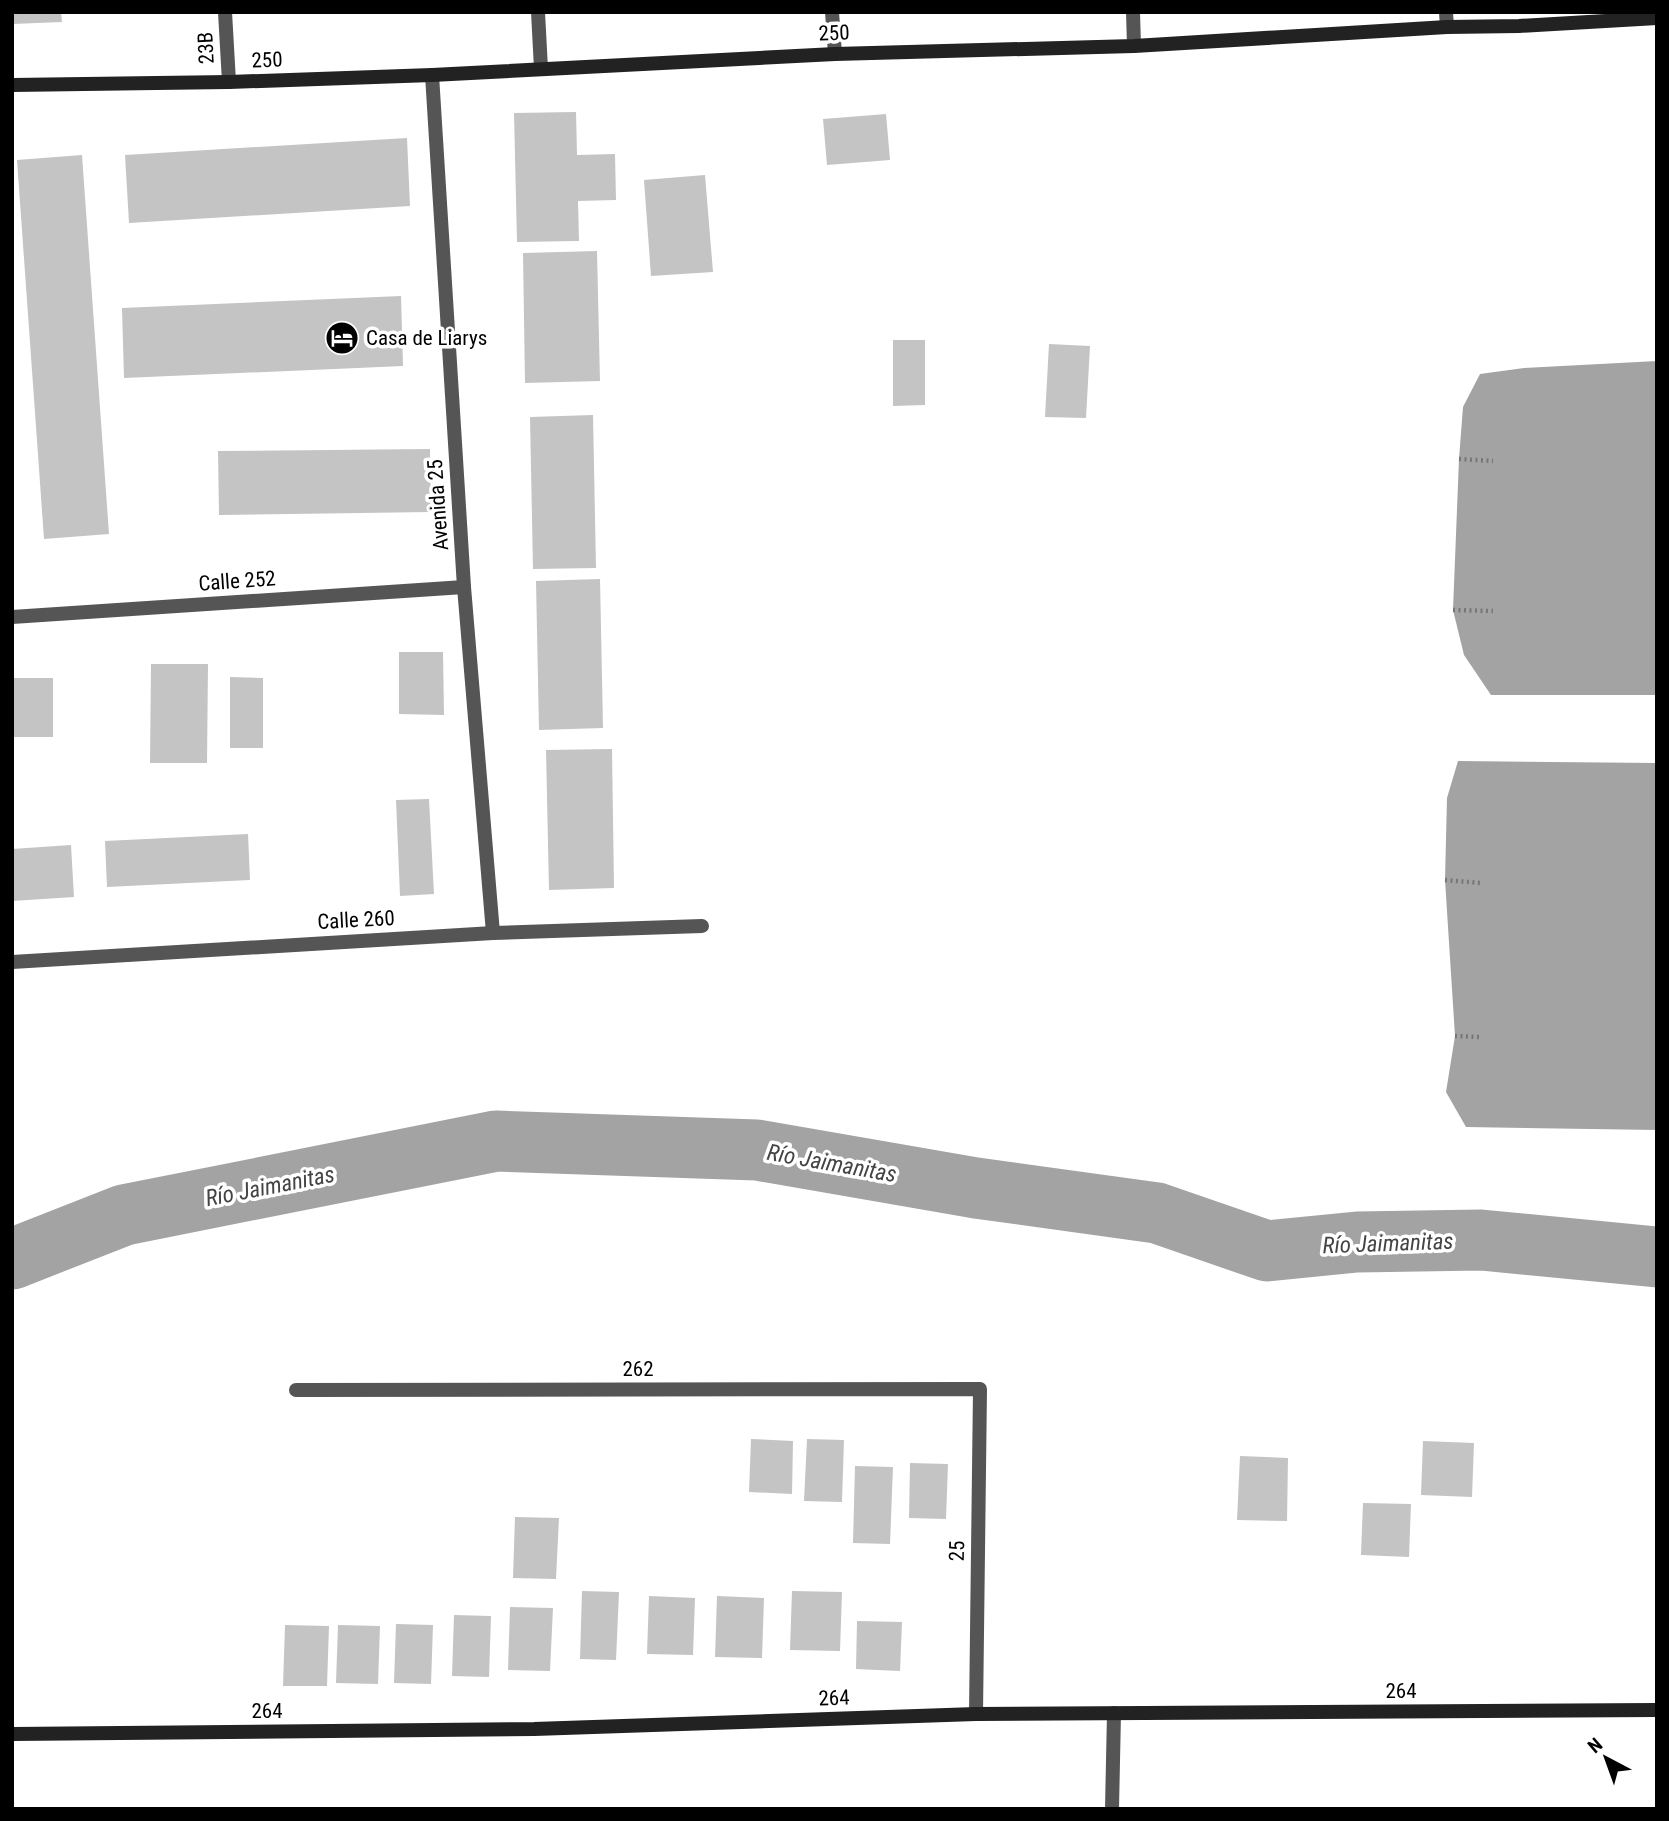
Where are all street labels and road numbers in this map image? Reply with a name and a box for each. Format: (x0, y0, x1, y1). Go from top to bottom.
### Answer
street label: 250 (818, 20, 850, 46)
street label: 23B (193, 31, 219, 65)
street label: 250 (251, 47, 283, 73)
street label: Avenida 25 (423, 459, 453, 551)
street label: Calle 252 (198, 566, 276, 596)
street label: Calle 260 (317, 906, 395, 934)
street label: 262 (622, 1357, 654, 1381)
street label: 25 (945, 1540, 969, 1562)
street label: 264 (1385, 1679, 1417, 1703)
street label: 264 (818, 1685, 850, 1711)
street label: 264 (251, 1699, 283, 1723)

